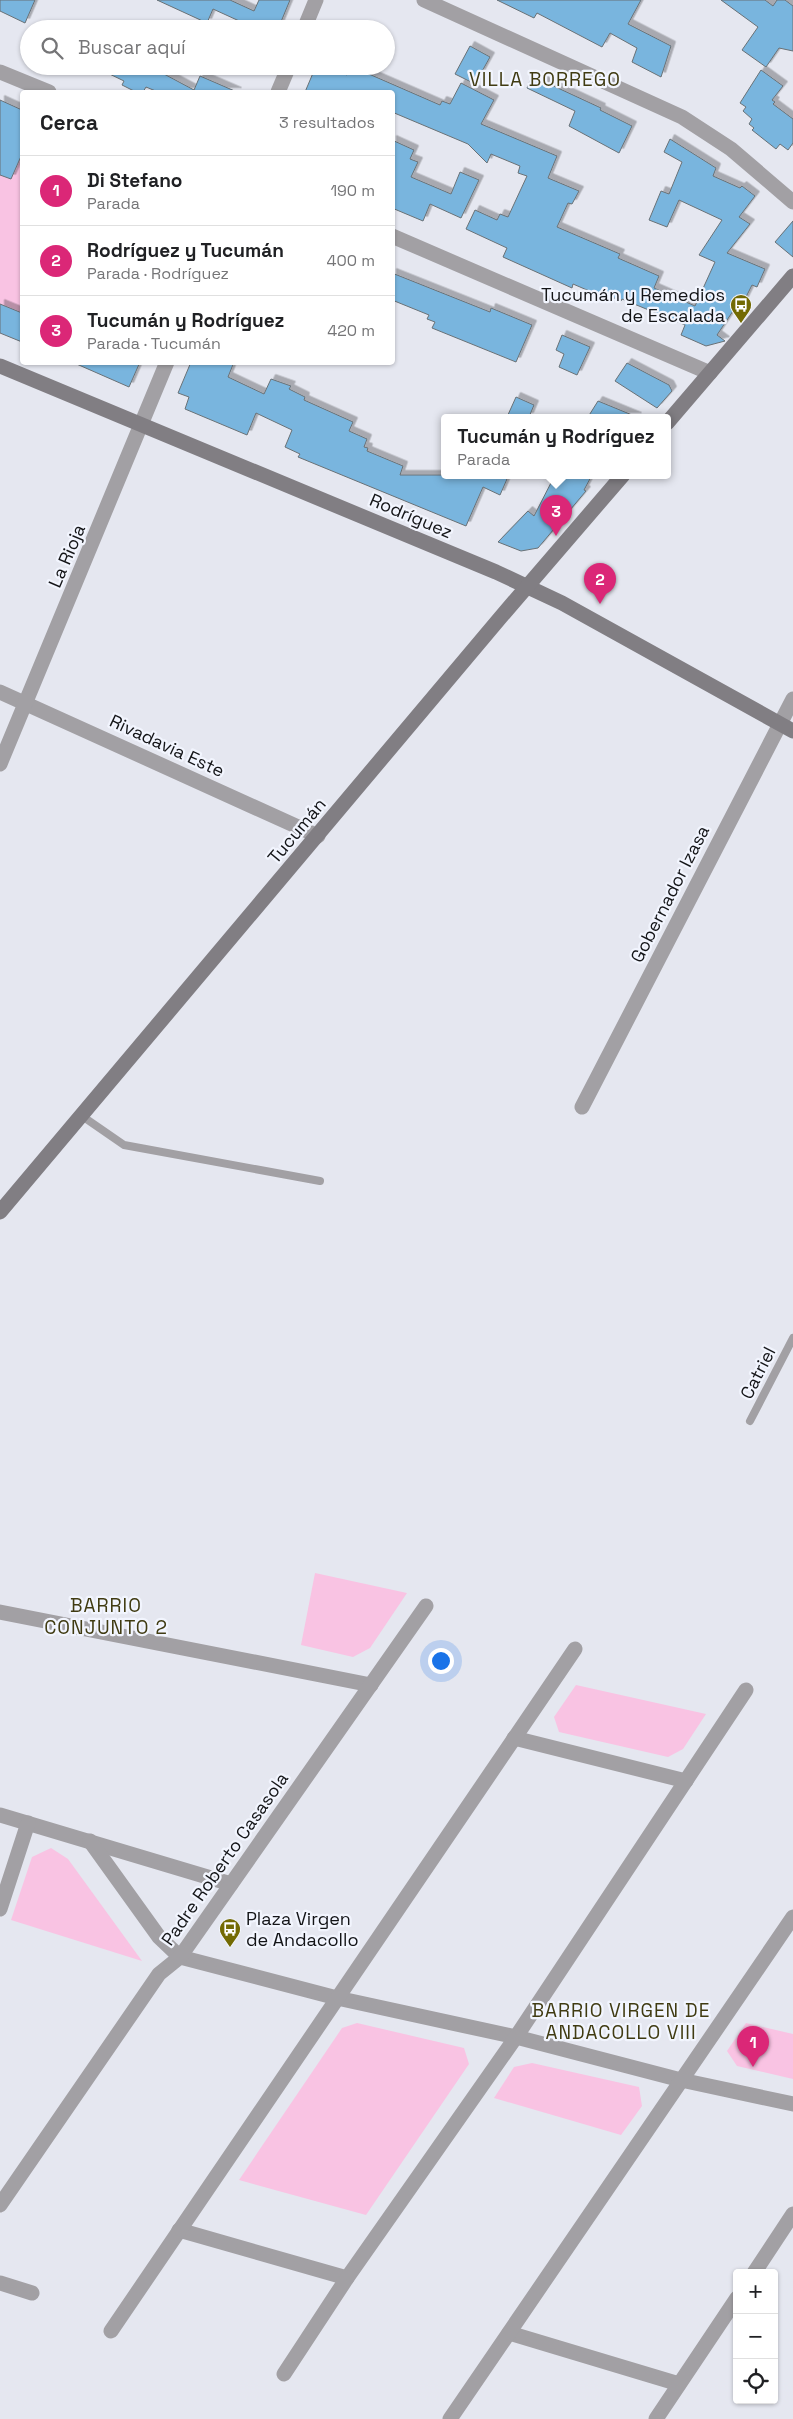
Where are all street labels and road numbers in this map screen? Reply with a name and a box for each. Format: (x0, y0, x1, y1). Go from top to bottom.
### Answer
street label: Rodríguez (366, 488, 456, 543)
street label: La Rioja (43, 521, 90, 591)
street label: Rivadavia Este (106, 709, 228, 782)
street label: Tucumán (262, 793, 331, 868)
street label: Gobernador Izasa (625, 821, 714, 966)
street label: Catriel (735, 1343, 780, 1403)
street label: Padre Roberto Casasola (156, 1768, 293, 1950)

